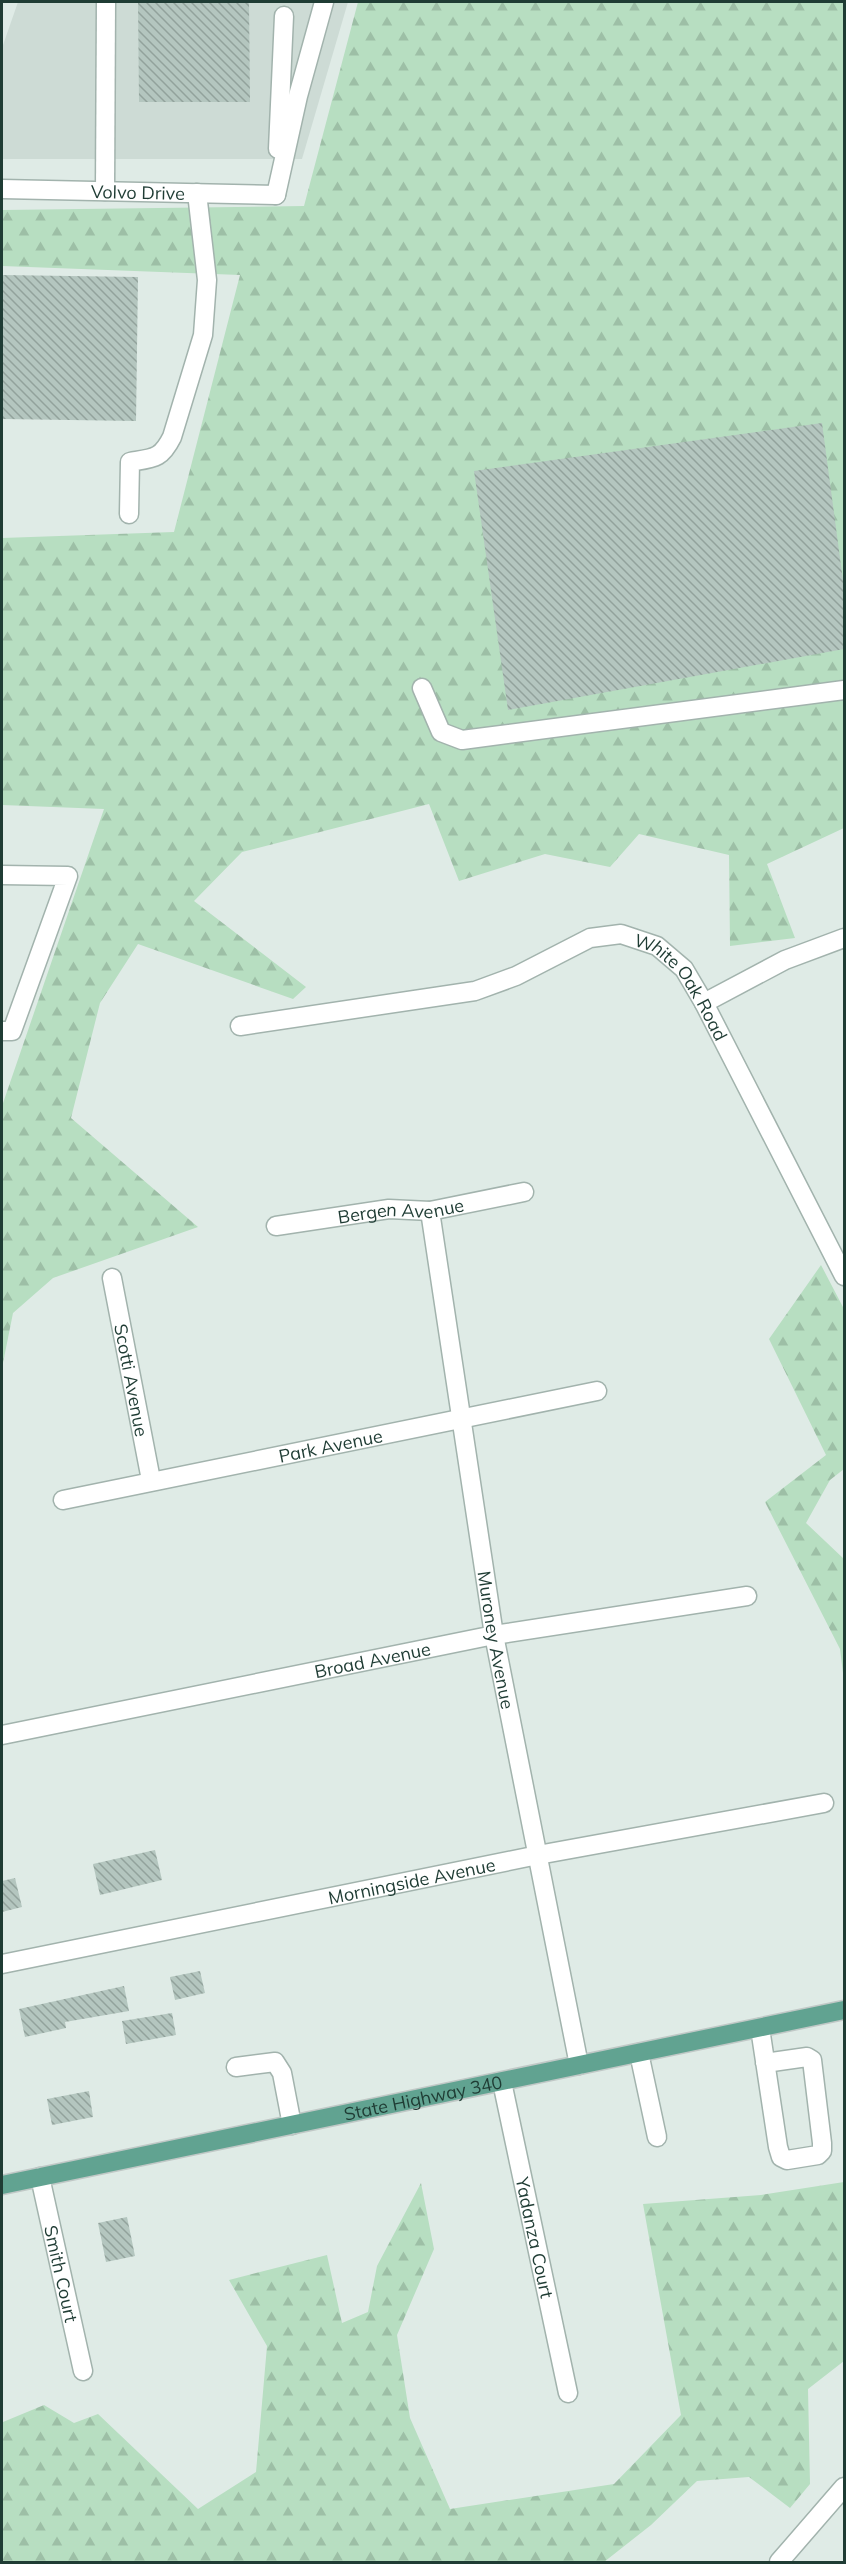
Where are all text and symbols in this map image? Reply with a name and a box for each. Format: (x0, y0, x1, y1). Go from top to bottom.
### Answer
street label: Volvo Drive (91, 179, 185, 205)
street label: White Oak Road (632, 928, 733, 1044)
street label: Bergen Avenue (336, 1193, 466, 1228)
street label: Scotti Avenue (110, 1322, 154, 1438)
street label: Park Avenue (277, 1424, 384, 1467)
street label: Muroney Avenue (473, 1569, 520, 1711)
street label: Broad Avenue (312, 1637, 433, 1683)
street label: Morningside Avenue (326, 1853, 497, 1909)
street label: State Highway 340 (342, 2070, 504, 2125)
street label: Yadanza Court (511, 2174, 559, 2300)
street label: Smith Court (40, 2223, 83, 2324)

